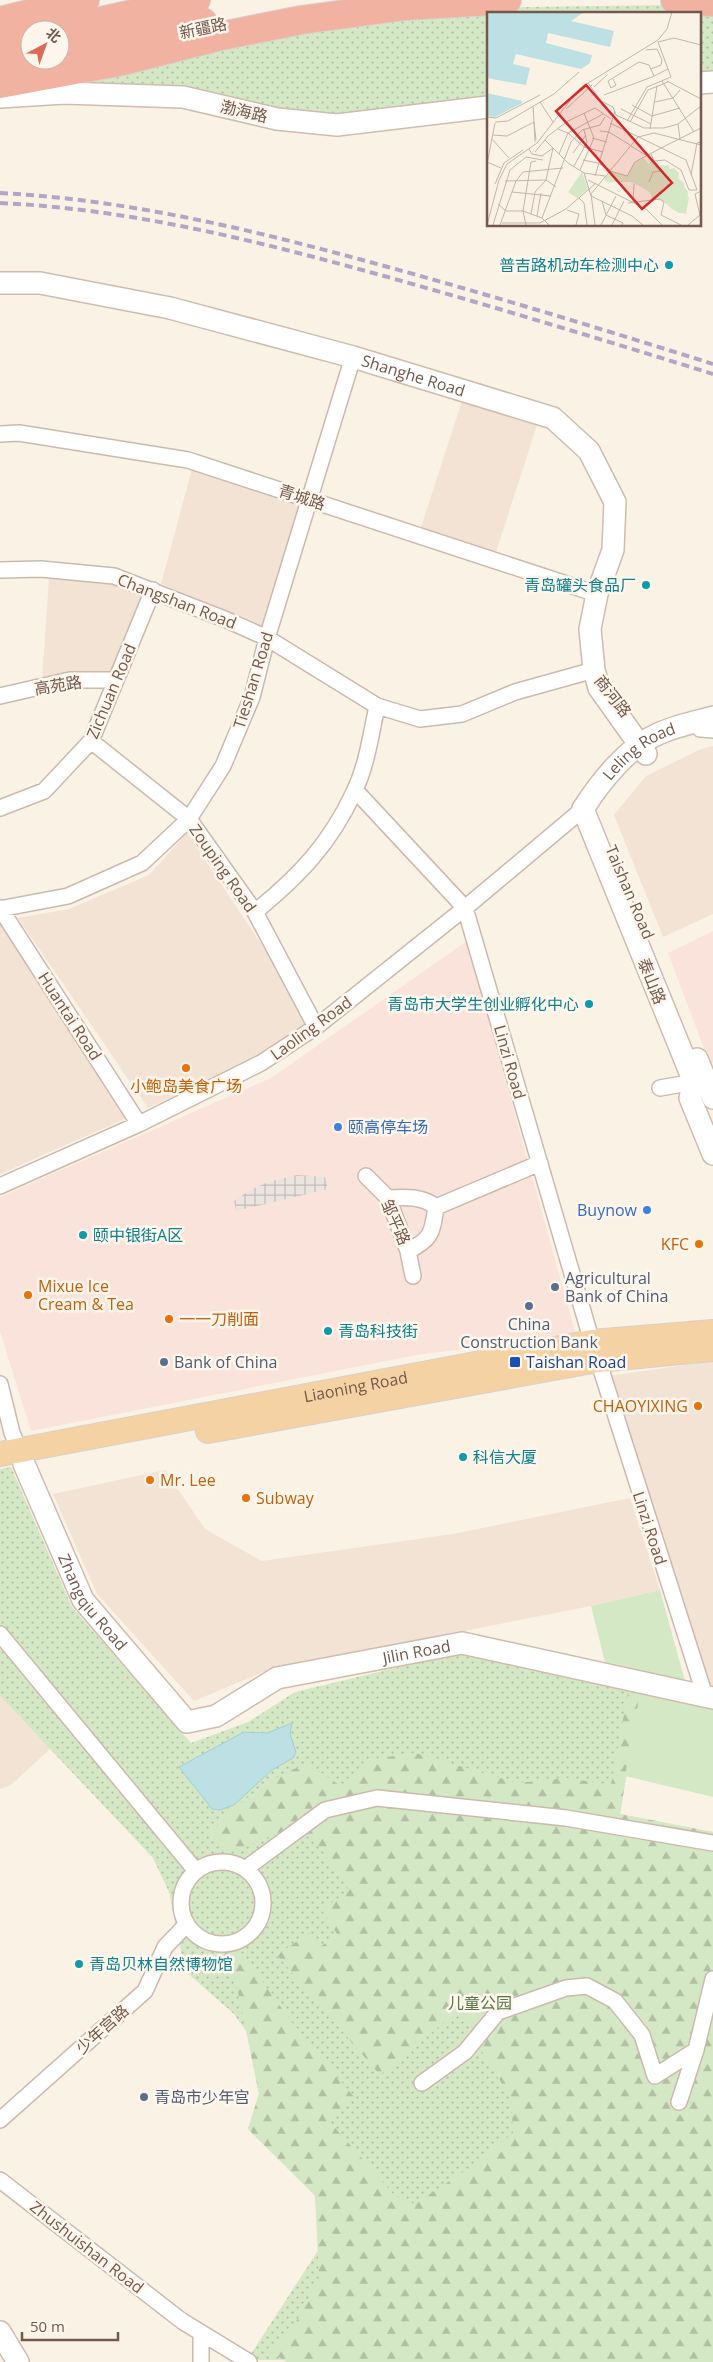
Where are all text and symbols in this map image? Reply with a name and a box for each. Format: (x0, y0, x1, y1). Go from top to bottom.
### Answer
street label: 新疆路 (177, 12, 229, 44)
inset map (487, 12, 700, 226)
north arrow (20, 20, 70, 70)
text: 北 (42, 23, 65, 47)
street label: 渤海路 (218, 95, 270, 127)
place label: 普吉路机动车检测中心 (499, 254, 659, 276)
marker: 普吉路机动车检测中心 (663, 259, 675, 271)
street label: Shanghe Road (359, 349, 468, 402)
street label: 青城路 (276, 479, 328, 515)
street label: Changshan Road (114, 568, 240, 634)
place label: 青岛罐头食品厂 (524, 574, 636, 596)
marker: 青岛罐头食品厂 (640, 579, 652, 591)
street label: Tieshan Road (228, 629, 278, 731)
street label: Zichuan Road (81, 640, 141, 742)
street label: 高苑路 (33, 670, 83, 700)
street label: 商河路 (590, 670, 636, 722)
street label: Leling Road (597, 717, 678, 785)
street label: Zouping Road (184, 819, 262, 917)
street label: Taishan Road (600, 842, 660, 942)
street label: 泰山路 (633, 955, 671, 1007)
street label: Huantai Road (33, 968, 107, 1064)
street label: Laoling Road (266, 991, 356, 1065)
place label: 青岛市大学生创业孵化中心 (387, 993, 579, 1015)
marker: 青岛市大学生创业孵化中心 (583, 998, 595, 1010)
street label: Linzi Road (489, 1022, 531, 1102)
marker: 小鲍岛美食广场 (180, 1062, 192, 1074)
place label: 小鲍岛美食广场 (130, 1075, 242, 1097)
place label: 颐高停车场 (348, 1116, 428, 1138)
marker: 颐高停车场 (332, 1121, 344, 1133)
street label: 邹平路 (376, 1196, 416, 1248)
place label: Buynow (577, 1199, 638, 1221)
marker: Buynow (641, 1204, 653, 1216)
place label: 颐中银街A区 (93, 1224, 183, 1246)
marker: 颐中银街A区 (77, 1229, 89, 1241)
place label: KFC (661, 1233, 689, 1255)
marker: KFC (693, 1238, 705, 1250)
place label: Agricultural Bank of China (565, 1267, 668, 1307)
place label: Mixue Ice Cream & Tea (38, 1275, 134, 1315)
marker: Agricultural Bank of China (549, 1281, 561, 1293)
marker: Mixue Ice Cream & Tea (22, 1289, 34, 1301)
marker: China Construction Bank (523, 1300, 535, 1312)
place label: 一一刀削面 (179, 1308, 259, 1330)
marker: 一一刀削面 (163, 1313, 175, 1325)
place label: China Construction Bank (460, 1313, 598, 1353)
place label: 青岛科技街 (338, 1320, 418, 1342)
marker: 青岛科技街 (322, 1325, 334, 1337)
place label: Bank of China (174, 1351, 277, 1373)
place label: Taishan Road (526, 1351, 626, 1373)
marker: Taishan Road (508, 1355, 522, 1369)
marker: Bank of China (158, 1356, 170, 1368)
street label: Liaoning Road (302, 1366, 410, 1407)
place label: CHAOYIXING (593, 1395, 688, 1417)
marker: CHAOYIXING (692, 1400, 704, 1412)
place label: 科信大厦 (473, 1446, 537, 1468)
marker: 科信大厦 (457, 1451, 469, 1463)
place label: Mr. Lee (160, 1469, 216, 1491)
marker: Mr. Lee (144, 1474, 156, 1486)
place label: Subway (256, 1487, 315, 1509)
street label: Linzi Road (628, 1488, 672, 1568)
marker: Subway (240, 1492, 252, 1504)
street label: Zhangqiu Road (53, 1550, 132, 1655)
street label: Jilin Road (379, 1634, 452, 1669)
place label: 青岛贝林自然博物馆 (89, 1953, 233, 1975)
marker: 青岛贝林自然博物馆 (73, 1958, 85, 1970)
park label: 儿童公园 (448, 1992, 512, 2014)
street label: 少年宫路 (71, 1999, 133, 2059)
place label: 青岛市少年宫 (154, 2086, 250, 2108)
marker: 青岛市少年宫 (138, 2091, 150, 2103)
street label: Zhushuishan Road (26, 2196, 148, 2298)
scale bar (22, 2310, 119, 2342)
text: 50 m (30, 2316, 65, 2336)

